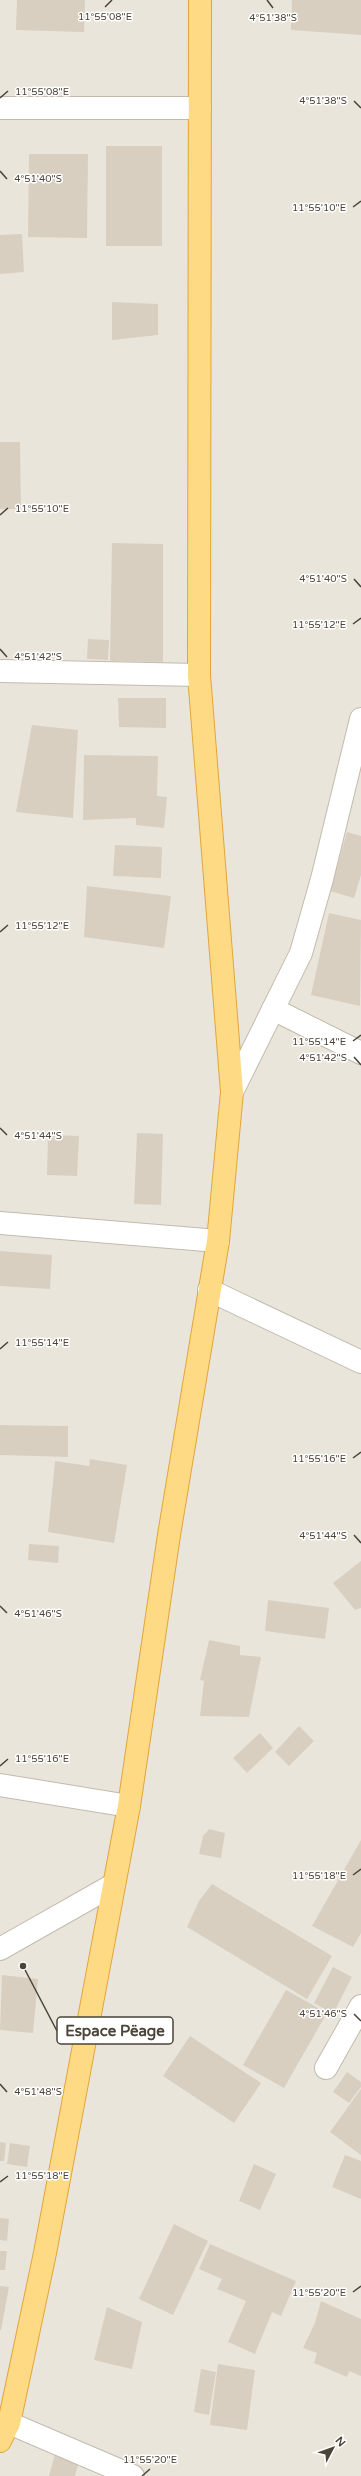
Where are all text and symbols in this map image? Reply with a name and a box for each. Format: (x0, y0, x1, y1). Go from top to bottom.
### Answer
text: 11°55'08"E (78, 11, 132, 23)
text: 4°51'38"S (249, 12, 297, 24)
text: 11°55'08"E (15, 86, 69, 98)
text: 4°51'38"S (299, 95, 347, 107)
text: 4°51'40"S (14, 173, 62, 185)
text: 11°55'10"E (292, 202, 346, 214)
text: 11°55'10"E (15, 503, 69, 515)
text: 4°51'40"S (299, 573, 347, 585)
text: 11°55'12"E (292, 619, 346, 631)
text: 4°51'42"S (14, 651, 62, 663)
text: 11°55'12"E (15, 920, 69, 932)
text: 11°55'14"E (292, 1036, 346, 1048)
text: 4°51'42"S (299, 1052, 347, 1064)
text: 4°51'44"S (14, 1130, 62, 1142)
text: 11°55'14"E (15, 1337, 69, 1349)
text: 11°55'16"E (292, 1453, 346, 1465)
text: 4°51'44"S (299, 1530, 347, 1542)
text: 4°51'46"S (14, 1608, 62, 1620)
text: 11°55'16"E (15, 1753, 69, 1765)
text: 11°55'18"E (292, 1870, 346, 1882)
text: 4°51'46"S (299, 2008, 347, 2020)
callout: Espace Pëage (57, 2017, 173, 2044)
text: Espace Pëage (65, 2022, 165, 2041)
text: 4°51'48"S (14, 2086, 62, 2098)
text: 11°55'18"E (15, 2170, 69, 2182)
text: 11°55'20"E (292, 2287, 346, 2299)
north arrow (313, 2428, 353, 2468)
text: N (332, 2434, 348, 2449)
text: 11°55'20"E (123, 2454, 177, 2466)

